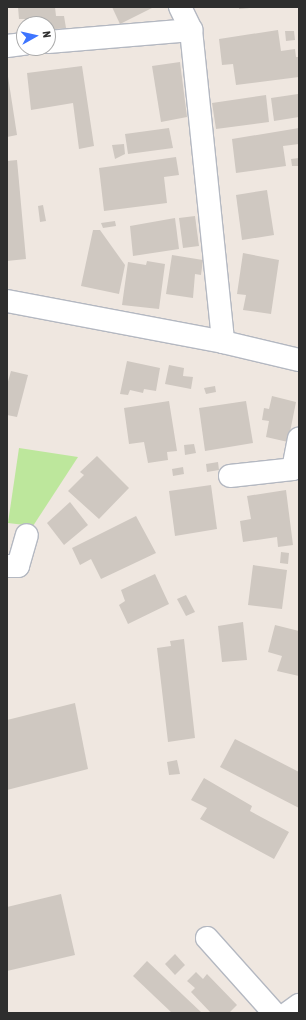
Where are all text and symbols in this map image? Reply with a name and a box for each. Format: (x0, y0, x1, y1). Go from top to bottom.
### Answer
north arrow (16, 16, 56, 56)
text: N (40, 30, 53, 39)

